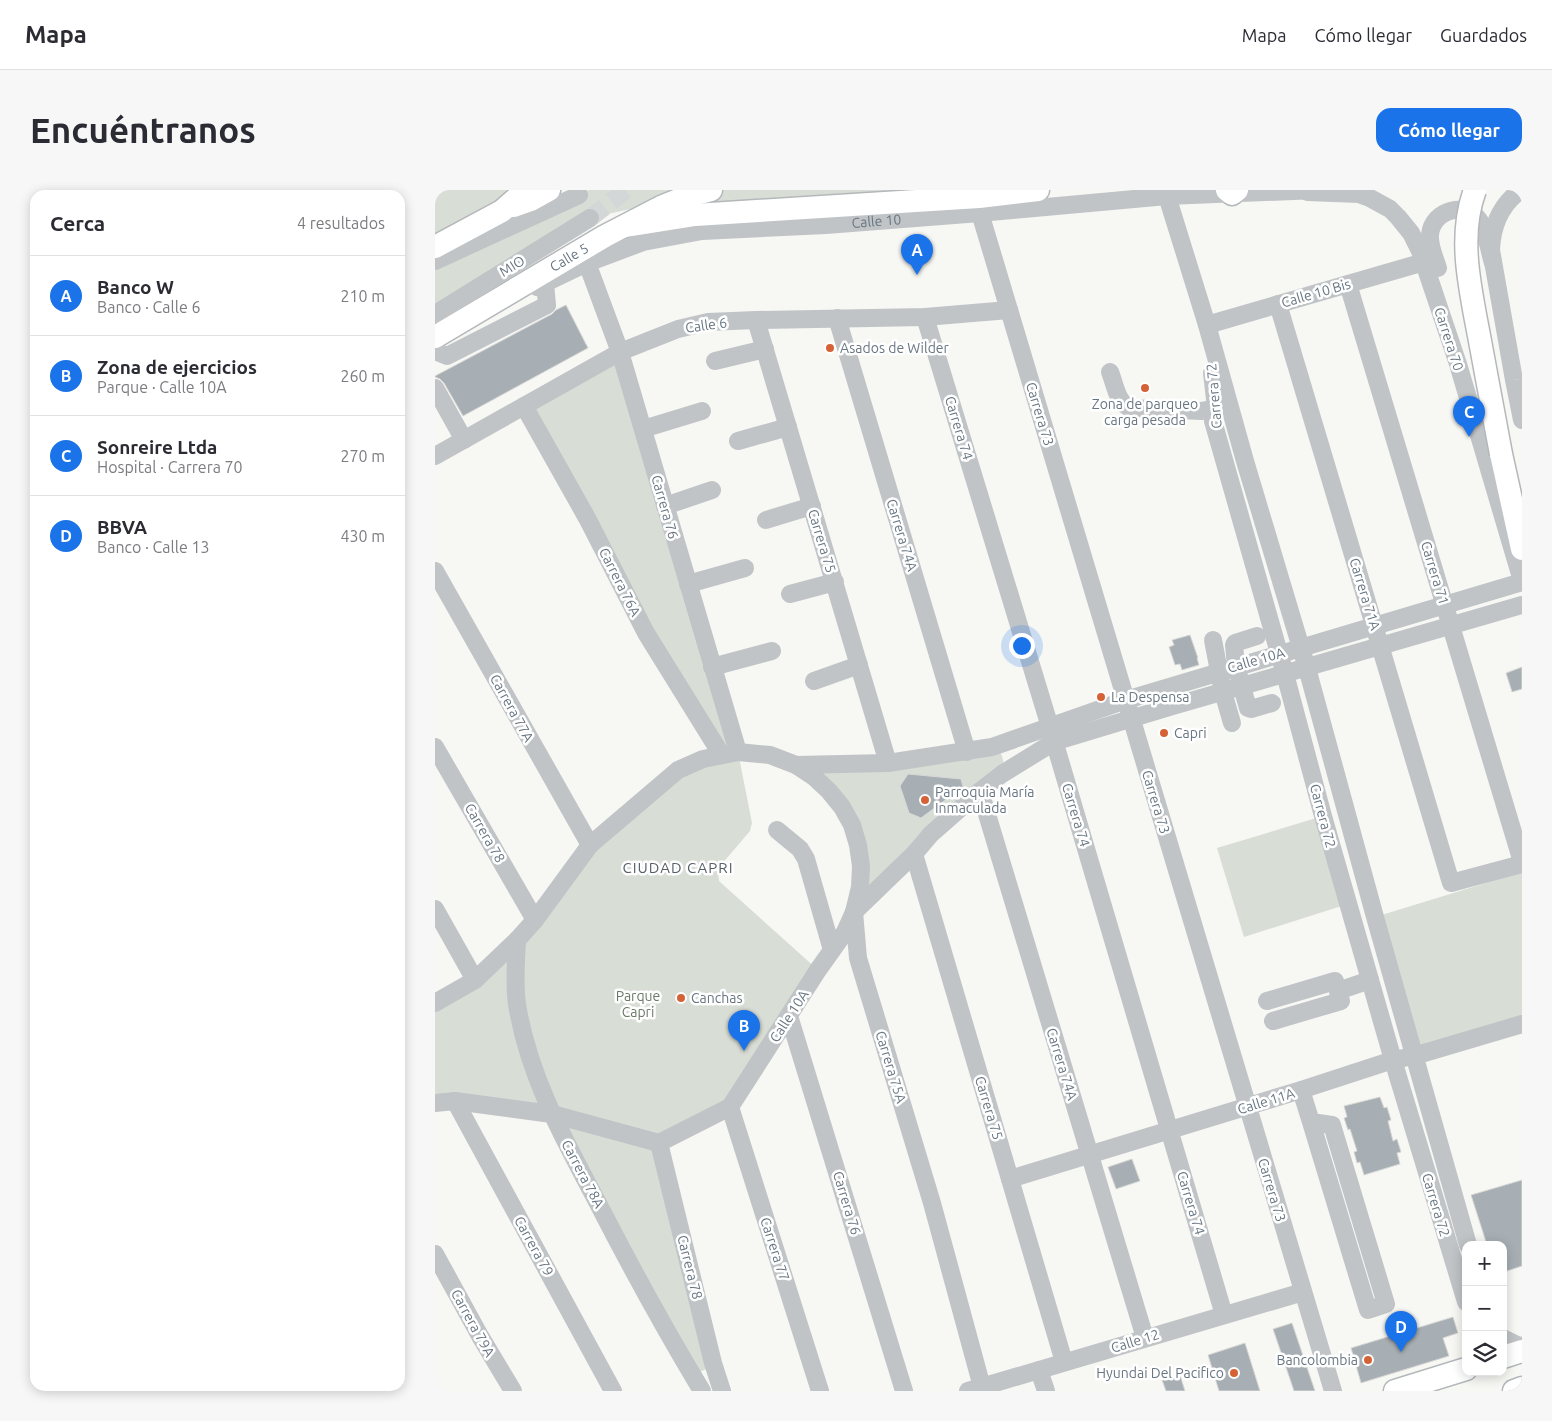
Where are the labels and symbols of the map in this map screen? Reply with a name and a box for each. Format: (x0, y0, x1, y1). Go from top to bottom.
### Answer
street label: Calle 10 (851, 211, 902, 231)
pin: A (901, 234, 933, 275)
street label: Calle 5 (547, 240, 591, 275)
street label: MIO (496, 252, 528, 280)
street label: Calle 10 Bis (1279, 275, 1353, 311)
street label: Carrera 70 (1431, 305, 1467, 373)
street label: Calle 6 (684, 314, 728, 336)
place label: Asados de Wilder (840, 340, 950, 356)
marker: Asados de Wilder (824, 342, 836, 354)
street label: Carrera 72 (1203, 363, 1225, 429)
street label: Carrera 73 (1023, 380, 1057, 448)
marker: Zona de parqueo carga pesada (1139, 382, 1151, 394)
street label: Carrera 74 (942, 394, 976, 462)
place label: Zona de parqueo carga pesada (1092, 396, 1198, 428)
pin: C (1453, 396, 1485, 437)
street label: Carrera 76 (648, 473, 682, 541)
street label: Carrera 74A (883, 497, 921, 573)
street label: Carrera 75 (805, 507, 839, 575)
street label: Carrera 71 (1418, 539, 1452, 607)
street label: Carrera 76A (596, 545, 644, 619)
street label: Carrera 71A (1346, 556, 1384, 632)
your location (1009, 633, 1035, 659)
street label: Calle 10A (1225, 644, 1287, 676)
street label: Carrera 77A (487, 671, 537, 745)
place label: La Despensa (1111, 689, 1189, 705)
marker: La Despensa (1095, 691, 1107, 703)
place label: Capri (1174, 725, 1207, 741)
marker: Capri (1158, 727, 1170, 739)
street label: Carrera 73 (1139, 768, 1173, 836)
street label: Carrera 74 (1059, 781, 1093, 849)
street label: Carrera 72 (1307, 782, 1339, 850)
place label: Parroquia María Inmaculada (935, 784, 1034, 816)
marker: Parroquia María Inmaculada (919, 794, 931, 806)
street label: Carrera 78 (462, 801, 508, 865)
district label: CIUDAD CAPRI (623, 859, 733, 876)
street label: Calle 10A (766, 987, 812, 1045)
park label: Parque Capri (616, 988, 660, 1020)
place label: Canchas (691, 990, 743, 1006)
marker: Canchas (675, 992, 687, 1004)
pin: B (728, 1010, 760, 1051)
street label: Carrera 74A (1043, 1026, 1081, 1102)
street label: Carrera 75A (872, 1029, 910, 1105)
street label: Carrera 75 (972, 1074, 1006, 1142)
street label: Calle 11A (1235, 1085, 1297, 1117)
street label: Carrera 78A (558, 1137, 608, 1211)
street label: Carrera 73 (1255, 1156, 1289, 1224)
street label: Carrera 76 (830, 1169, 864, 1237)
street label: Carrera 74 (1174, 1169, 1208, 1237)
street label: Carrera 72 (1419, 1171, 1453, 1239)
street label: Carrera 79 (511, 1213, 557, 1279)
street label: Carrera 77 (757, 1215, 793, 1283)
street label: Carrera 78 (674, 1233, 706, 1301)
street label: Carrera 79A (448, 1286, 498, 1360)
pin: D (1385, 1311, 1417, 1352)
street label: Calle 12 (1109, 1326, 1161, 1356)
place label: Bancolombia (1277, 1352, 1358, 1368)
marker: Bancolombia (1362, 1354, 1374, 1366)
place label: Hyundai Del Pacifico (1096, 1365, 1224, 1381)
marker: Hyundai Del Pacifico (1228, 1367, 1240, 1379)

